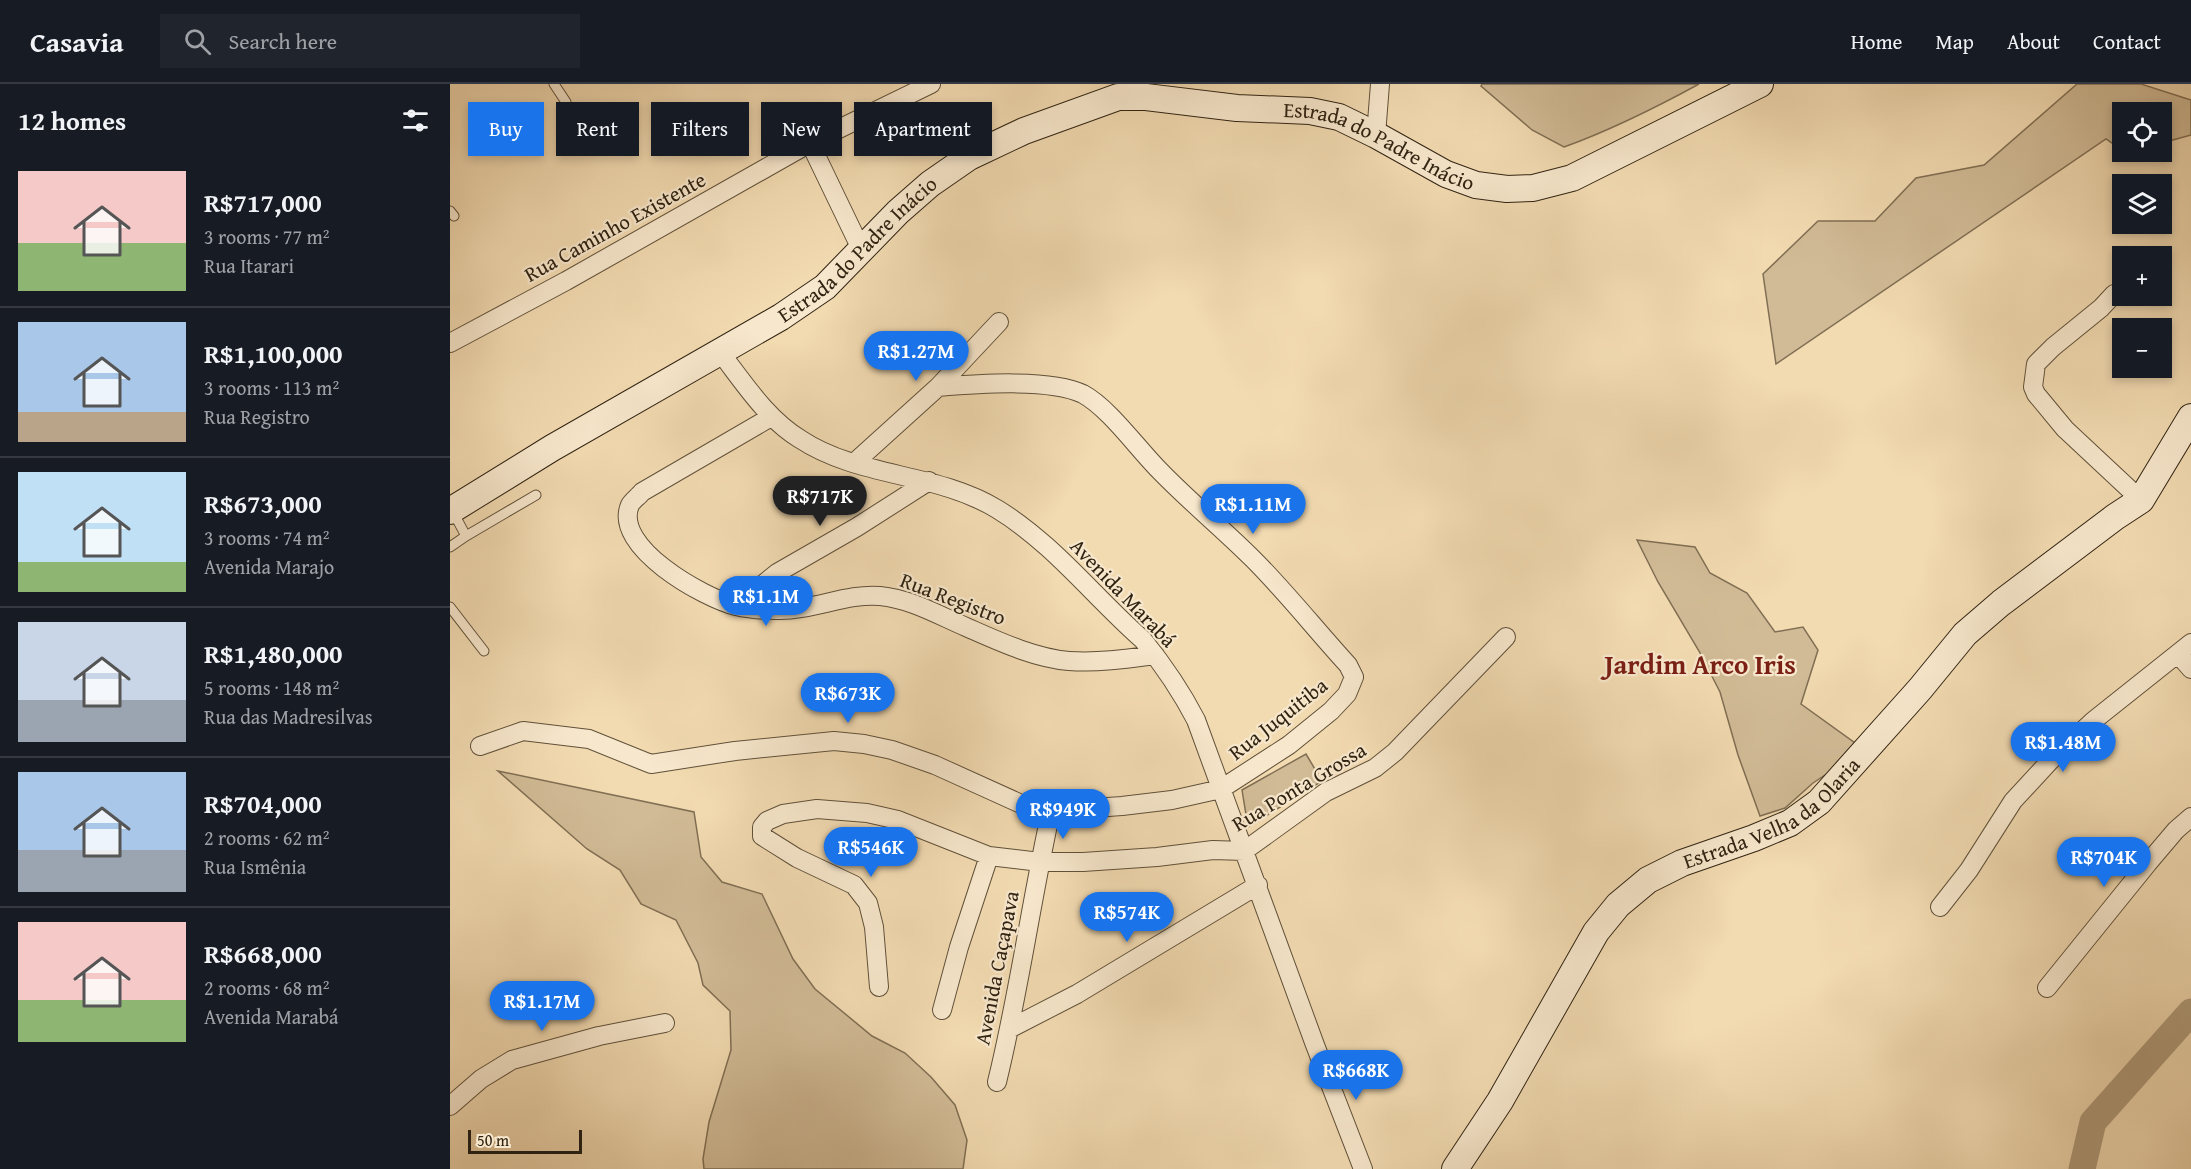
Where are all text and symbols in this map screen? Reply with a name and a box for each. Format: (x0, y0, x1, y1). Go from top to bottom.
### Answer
search box (160, 14, 580, 68)
text: Casavia (30, 21, 124, 62)
icon: search (181, 25, 214, 58)
text: Search here (229, 25, 337, 57)
text: Home (1851, 26, 1902, 57)
text: Map (1935, 26, 1974, 57)
text: About (2007, 26, 2060, 57)
text: Contact (2093, 26, 2161, 57)
street label: Estrada do Padre Inácio (1283, 94, 1479, 198)
text: 12 homes (18, 101, 126, 140)
chip: Buy (468, 102, 544, 156)
chip: Rent (556, 102, 639, 156)
chip: Filters (651, 102, 749, 156)
chip: New (761, 102, 842, 156)
chip: Apartment (854, 102, 992, 156)
map controls (2112, 102, 2172, 378)
button: locate (2112, 102, 2172, 162)
icon: filters (399, 104, 432, 137)
street label: Rua Caminho Existente (518, 164, 711, 289)
street label: Estrada do Padre Inácio (771, 169, 944, 330)
button: layers (2112, 174, 2172, 234)
text: R$717,000 (204, 183, 322, 222)
icon: home (66, 195, 138, 267)
text: 3 rooms · 77 m² (204, 222, 330, 251)
button: + (2112, 246, 2172, 306)
text: Rua Itarari (204, 251, 294, 280)
button: − (2112, 318, 2172, 378)
pin: R$1.27M (861, 331, 971, 382)
text: R$1,100,000 (204, 334, 343, 373)
text: R$1.27M (878, 336, 954, 365)
icon: home (66, 346, 138, 418)
text: 3 rooms · 113 m² (204, 373, 339, 402)
text: Rua Registro (204, 402, 310, 431)
pin: R$717K (771, 476, 869, 527)
text: R$717K (787, 481, 853, 510)
text: R$673,000 (204, 484, 322, 523)
pin: R$1.11M (1198, 484, 1308, 535)
text: R$1.11M (1215, 489, 1291, 518)
icon: home (66, 496, 138, 568)
text: 3 rooms · 74 m² (204, 523, 330, 552)
street label: Avenida Marabá (1063, 531, 1184, 654)
text: Avenida Marajo (204, 552, 334, 581)
street label: Rua Registro (896, 564, 1011, 633)
pin: R$1.1M (717, 576, 815, 627)
text: R$1.1M (733, 581, 799, 610)
text: R$1,480,000 (204, 634, 343, 673)
district label: Jardim Arco Iris (1600, 644, 1796, 684)
icon: home (66, 646, 138, 718)
street label: Rua Juquitiba (1221, 670, 1334, 767)
text: 5 rooms · 148 m² (204, 673, 339, 702)
pin: R$673K (799, 673, 897, 724)
text: R$673K (815, 678, 881, 707)
text: Rua das Madresilvas (204, 702, 373, 731)
pin: R$1.48M (2008, 722, 2118, 773)
text: R$1.48M (2025, 727, 2101, 756)
street label: Rua Ponta Grossa (1226, 734, 1372, 839)
street label: Estrada Velha da Olaria (1679, 750, 1867, 876)
text: R$704,000 (204, 784, 322, 823)
pin: R$949K (1014, 789, 1112, 840)
text: R$949K (1030, 794, 1096, 823)
icon: home (66, 796, 138, 868)
text: 2 rooms · 62 m² (204, 823, 330, 852)
pin: R$546K (822, 827, 920, 878)
text: R$546K (838, 832, 904, 861)
pin: R$704K (2055, 837, 2153, 888)
text: R$704K (2071, 842, 2137, 871)
text: Rua Ismênia (204, 852, 306, 881)
street label: Avenida Caçapava (966, 888, 1027, 1048)
pin: R$574K (1078, 892, 1176, 943)
text: R$574K (1094, 897, 1160, 926)
text: R$668,000 (204, 934, 322, 973)
icon: home (66, 946, 138, 1018)
text: 2 rooms · 68 m² (204, 973, 330, 1002)
pin: R$1.17M (487, 981, 597, 1032)
text: R$1.17M (504, 986, 580, 1015)
text: Avenida Marabá (204, 1002, 339, 1031)
pin: R$668K (1307, 1050, 1405, 1101)
text: R$668K (1323, 1055, 1389, 1084)
scale bar (468, 1127, 582, 1154)
text: 50 m (477, 1128, 509, 1152)

